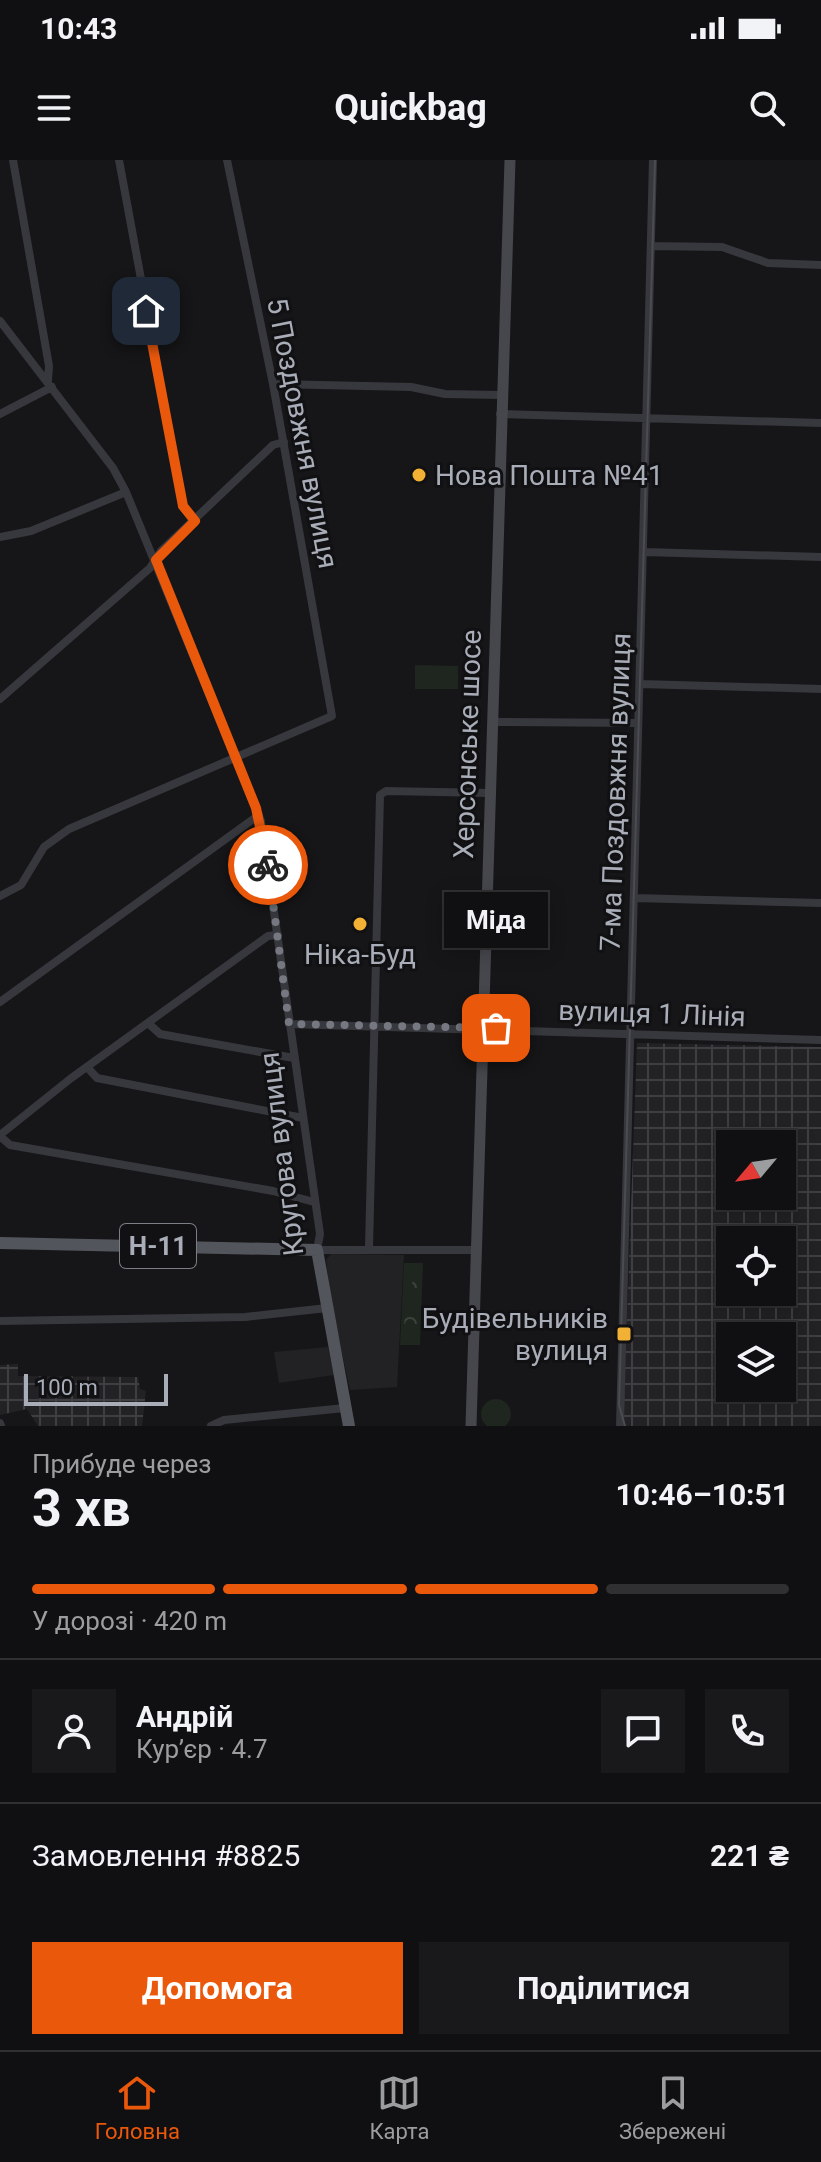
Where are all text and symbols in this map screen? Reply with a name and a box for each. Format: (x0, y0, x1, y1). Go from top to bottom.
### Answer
text: 10:43 (40, 11, 117, 46)
icon: menu (32, 86, 76, 130)
icon: search (745, 86, 789, 130)
text: Quickbag (334, 87, 487, 129)
pin (112, 277, 180, 345)
icon: home (124, 289, 168, 333)
street label: 5 Поздовжня вулиця (260, 295, 345, 571)
place label: Нова Пошта №41 (435, 459, 663, 492)
marker: Нова Пошта №41 (410, 466, 428, 484)
street label: Херсонське шосе (447, 629, 488, 859)
street label: 7-ма Поздовжня вулиця (593, 632, 638, 952)
courier (228, 825, 308, 905)
icon: bike (246, 843, 290, 887)
callout: Міда (444, 892, 548, 948)
text: Міда (466, 905, 526, 935)
marker: Ніка-Буд (351, 915, 369, 933)
place label: Ніка-Буд (304, 938, 416, 971)
pin (462, 994, 530, 1062)
street label: вулиця 1 Лінія (558, 994, 746, 1033)
icon: bag (474, 1006, 518, 1050)
street label: Кругова вулиця (253, 1050, 310, 1258)
north arrow (716, 1130, 796, 1210)
map controls (716, 1130, 796, 1402)
road number: Н-11 (120, 1224, 196, 1268)
button: locate (716, 1226, 796, 1306)
place label: Будівельників вулиця (422, 1302, 608, 1367)
button: layers (716, 1322, 796, 1402)
marker: Будівельників вулиця (615, 1325, 633, 1343)
scale bar (24, 1370, 168, 1406)
text: 100 m (36, 1375, 98, 1400)
text: Прибуде через (32, 1449, 212, 1479)
text: 10:46–10:51 (615, 1477, 789, 1512)
text: 3 хв (32, 1478, 131, 1539)
text: У дорозі · 420 m (32, 1606, 227, 1636)
button: person (32, 1689, 116, 1773)
button: chat (601, 1689, 685, 1773)
button: phone (705, 1689, 789, 1773)
text: Андрій (136, 1699, 233, 1734)
text: Кур’єр · 4.7 (136, 1734, 268, 1764)
text: Замовлення #8825 (32, 1838, 300, 1873)
text: 221 ₴ (710, 1838, 789, 1873)
button: Допомога (32, 1942, 403, 2034)
button: Поділитися (419, 1942, 789, 2034)
tab: Головна (95, 2071, 180, 2144)
tab: Карта (369, 2071, 429, 2144)
tab: Збережені (619, 2071, 726, 2144)

